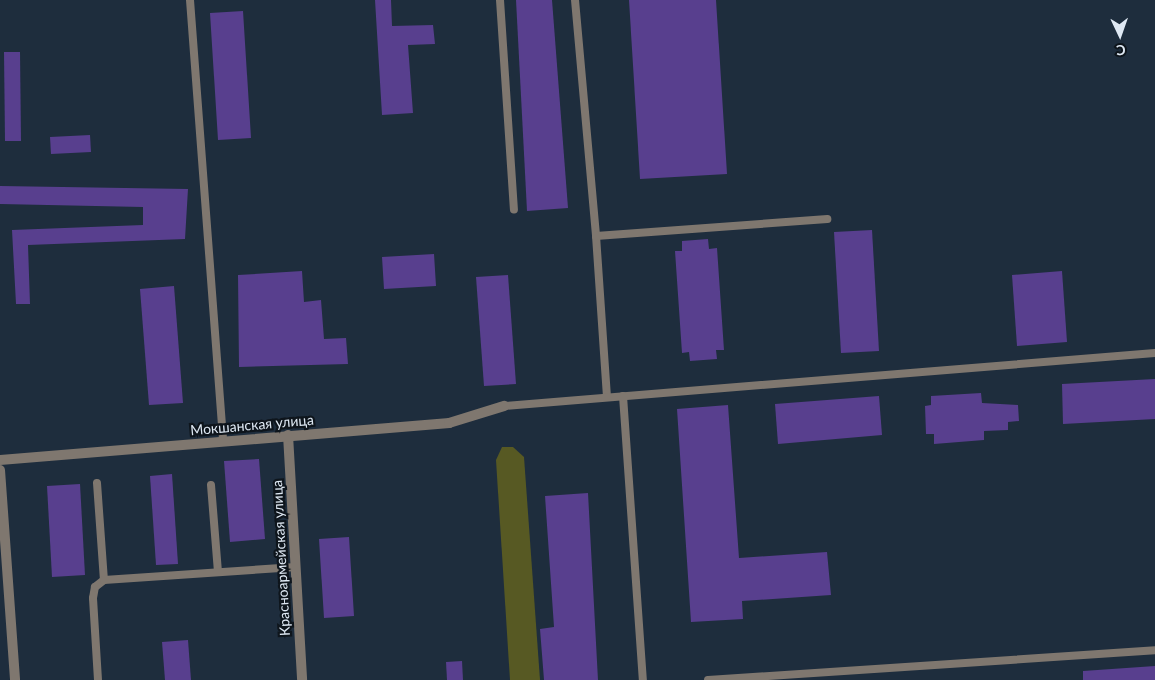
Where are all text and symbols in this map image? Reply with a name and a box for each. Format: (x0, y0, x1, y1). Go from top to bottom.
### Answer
north arrow (1095, 10, 1145, 60)
text: С (1116, 42, 1126, 59)
street label: Мокшанская улица (190, 411, 314, 439)
street label: Красноармейская улица (269, 480, 293, 636)

